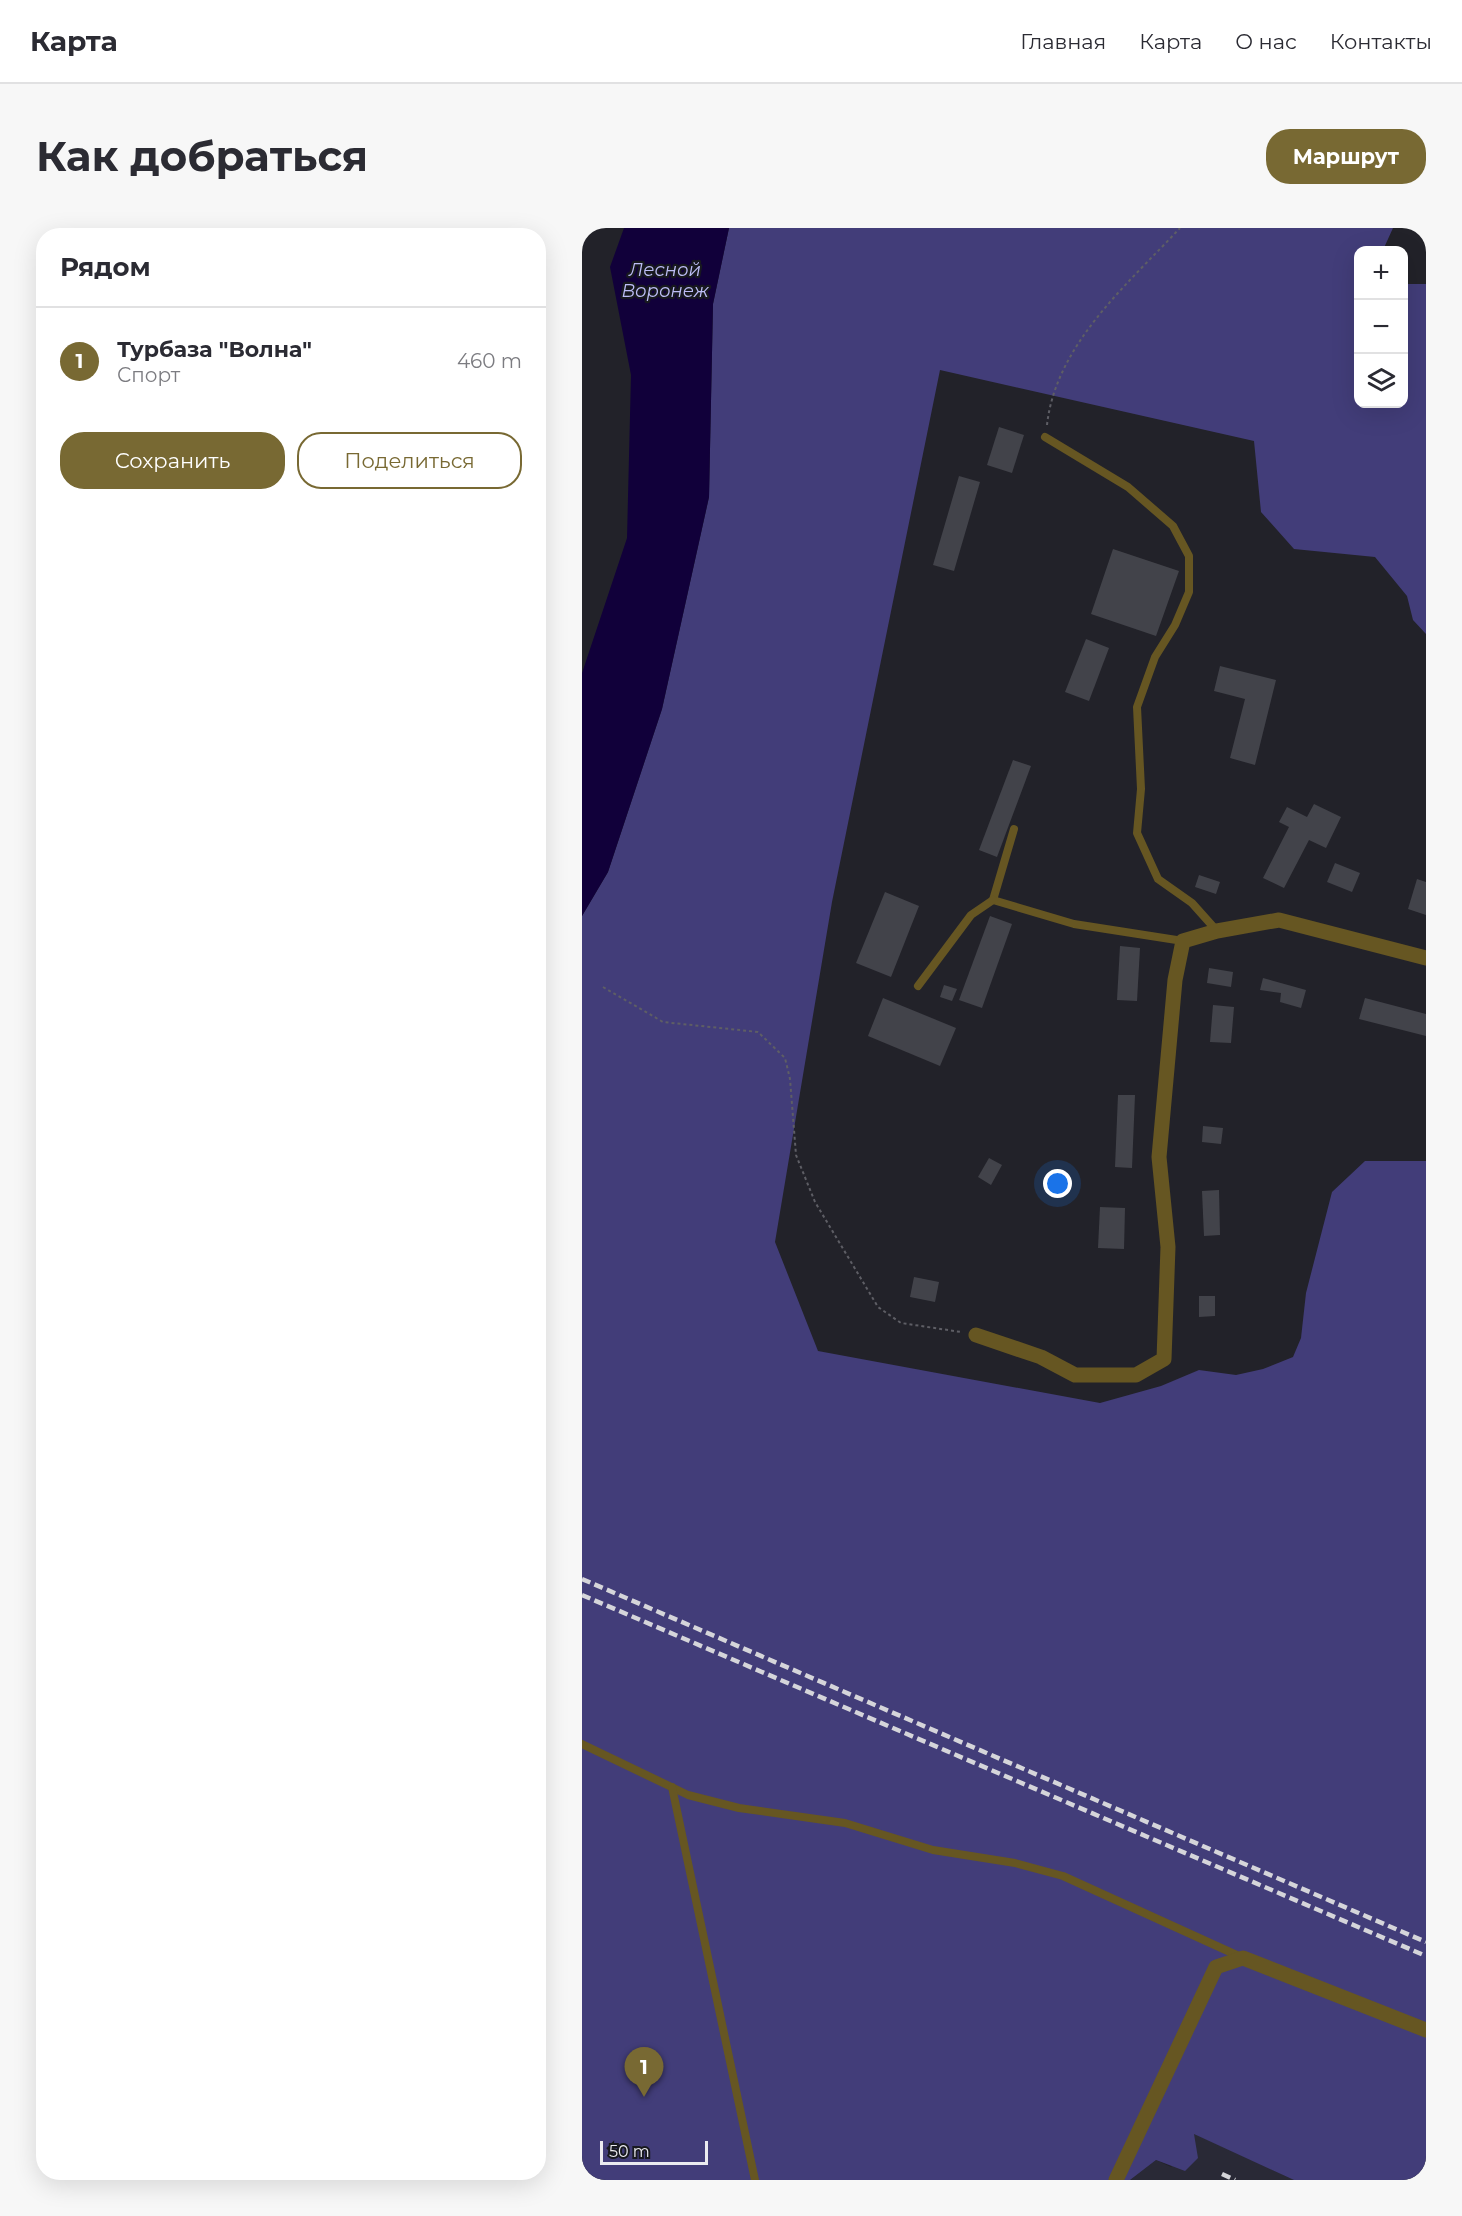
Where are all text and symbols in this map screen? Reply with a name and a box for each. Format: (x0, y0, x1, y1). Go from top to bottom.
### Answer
text: Карта (30, 24, 118, 58)
text: Главная (1020, 29, 1106, 54)
text: Карта (1139, 29, 1202, 54)
text: О нас (1235, 29, 1297, 54)
text: Контакты (1330, 29, 1432, 54)
button: Маршрут (1266, 129, 1426, 184)
text: Как добраться (36, 130, 368, 182)
map controls (1354, 246, 1408, 408)
button: + (1354, 246, 1408, 300)
text: Рядом (60, 251, 151, 283)
water label: Лесной Воронеж (621, 259, 710, 302)
button: − (1354, 300, 1408, 354)
text: Турбаза "Волна" (117, 336, 312, 363)
text: 1 (76, 349, 83, 373)
text: 460 m (457, 349, 522, 373)
button: layers (1354, 354, 1408, 408)
text: Спорт (117, 363, 180, 387)
button: Сохранить (60, 432, 285, 489)
button: Поделиться (297, 432, 522, 489)
your location (1043, 1169, 1072, 1198)
pin: 1 (624, 2048, 664, 2097)
scale bar (600, 2138, 708, 2166)
text: 50 m (609, 2142, 650, 2161)

